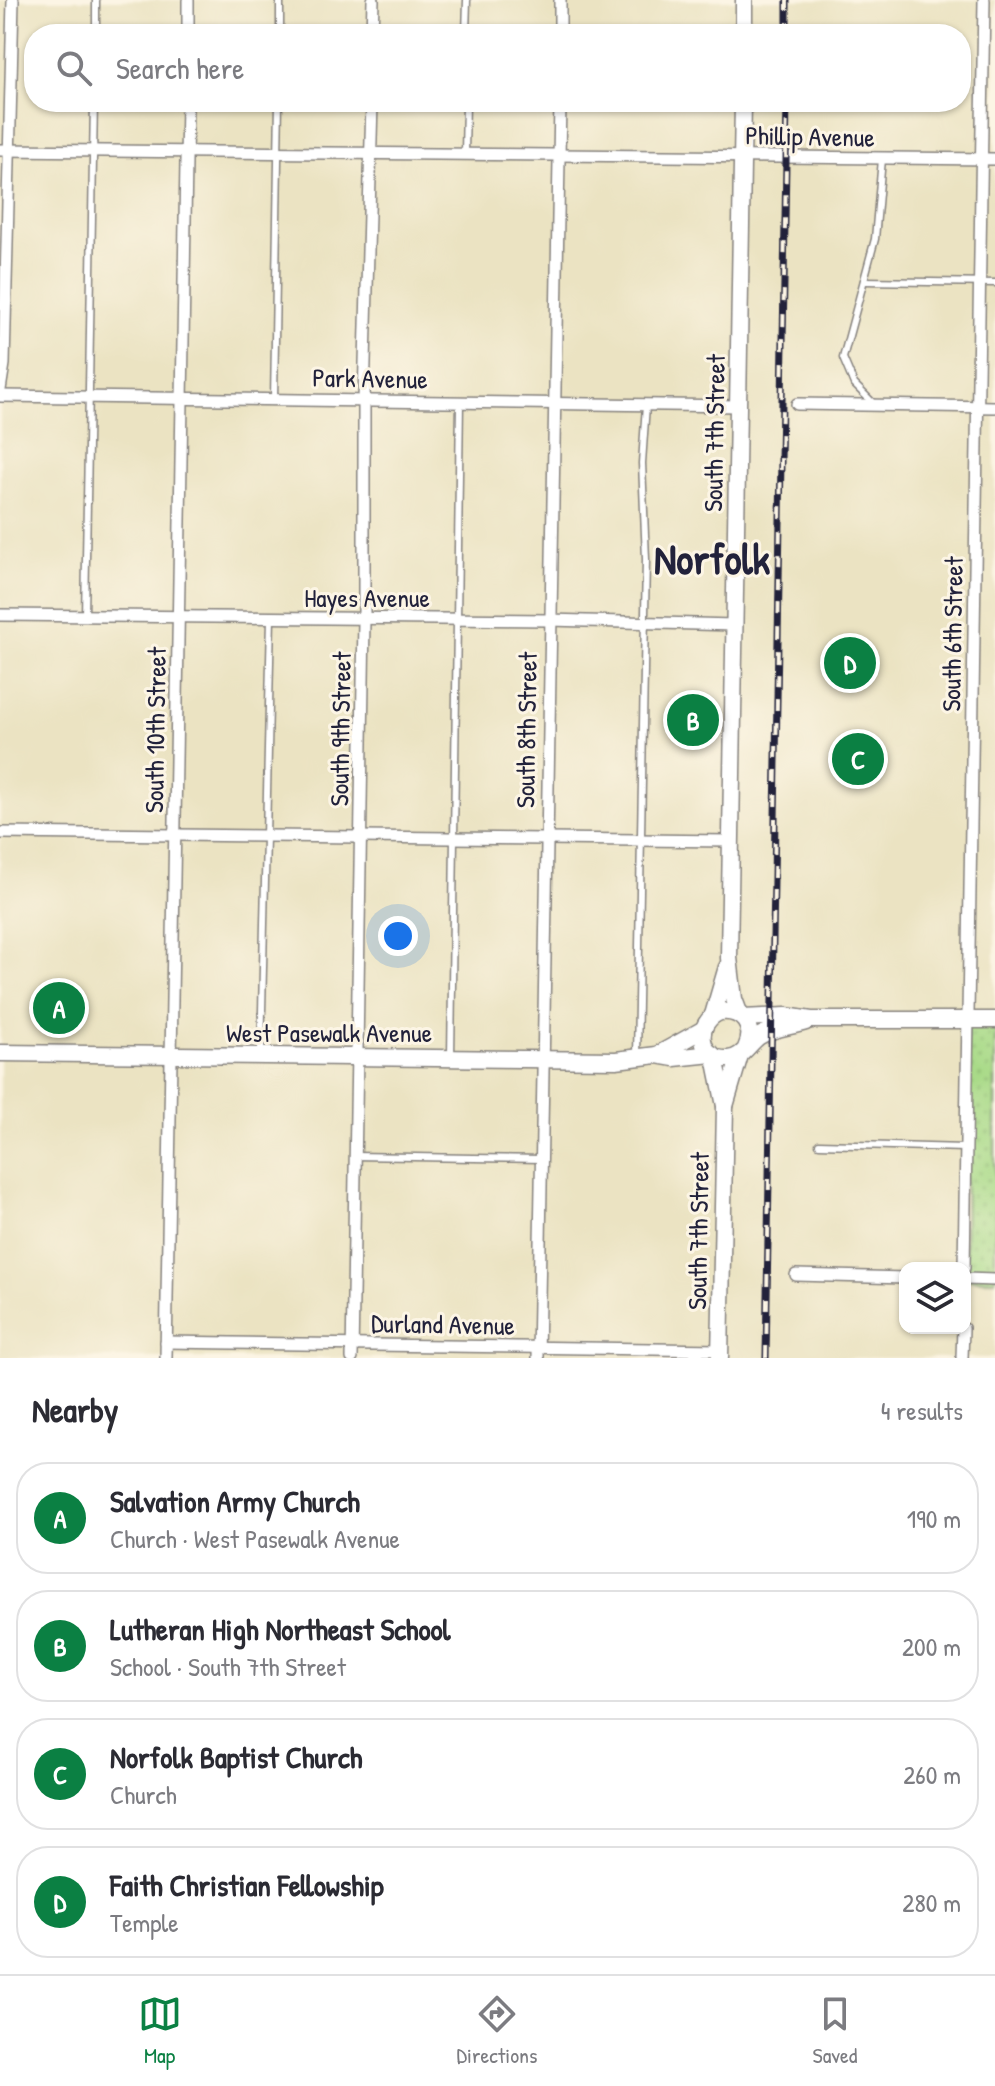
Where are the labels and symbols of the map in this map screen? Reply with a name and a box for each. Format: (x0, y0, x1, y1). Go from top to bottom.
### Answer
street label: Phillip Avenue (745, 117, 875, 155)
street label: South 7th Street (695, 353, 733, 512)
street label: Park Avenue (312, 359, 428, 397)
district label: Norfolk (654, 530, 771, 587)
street label: South 6th Street (933, 555, 971, 712)
street label: Hayes Avenue (304, 580, 430, 615)
pin: D (824, 633, 876, 693)
street label: South 10th Street (136, 646, 174, 813)
street label: South 9th Street (321, 650, 359, 807)
street label: South 8th Street (507, 651, 545, 808)
pin: B (667, 690, 719, 750)
pin: C (832, 729, 884, 789)
your location (378, 916, 418, 956)
pin: A (33, 978, 85, 1038)
street label: West Pasewalk Avenue (226, 1015, 432, 1050)
street label: South 7th Street (679, 1151, 717, 1310)
street label: Durland Avenue (371, 1305, 515, 1343)

